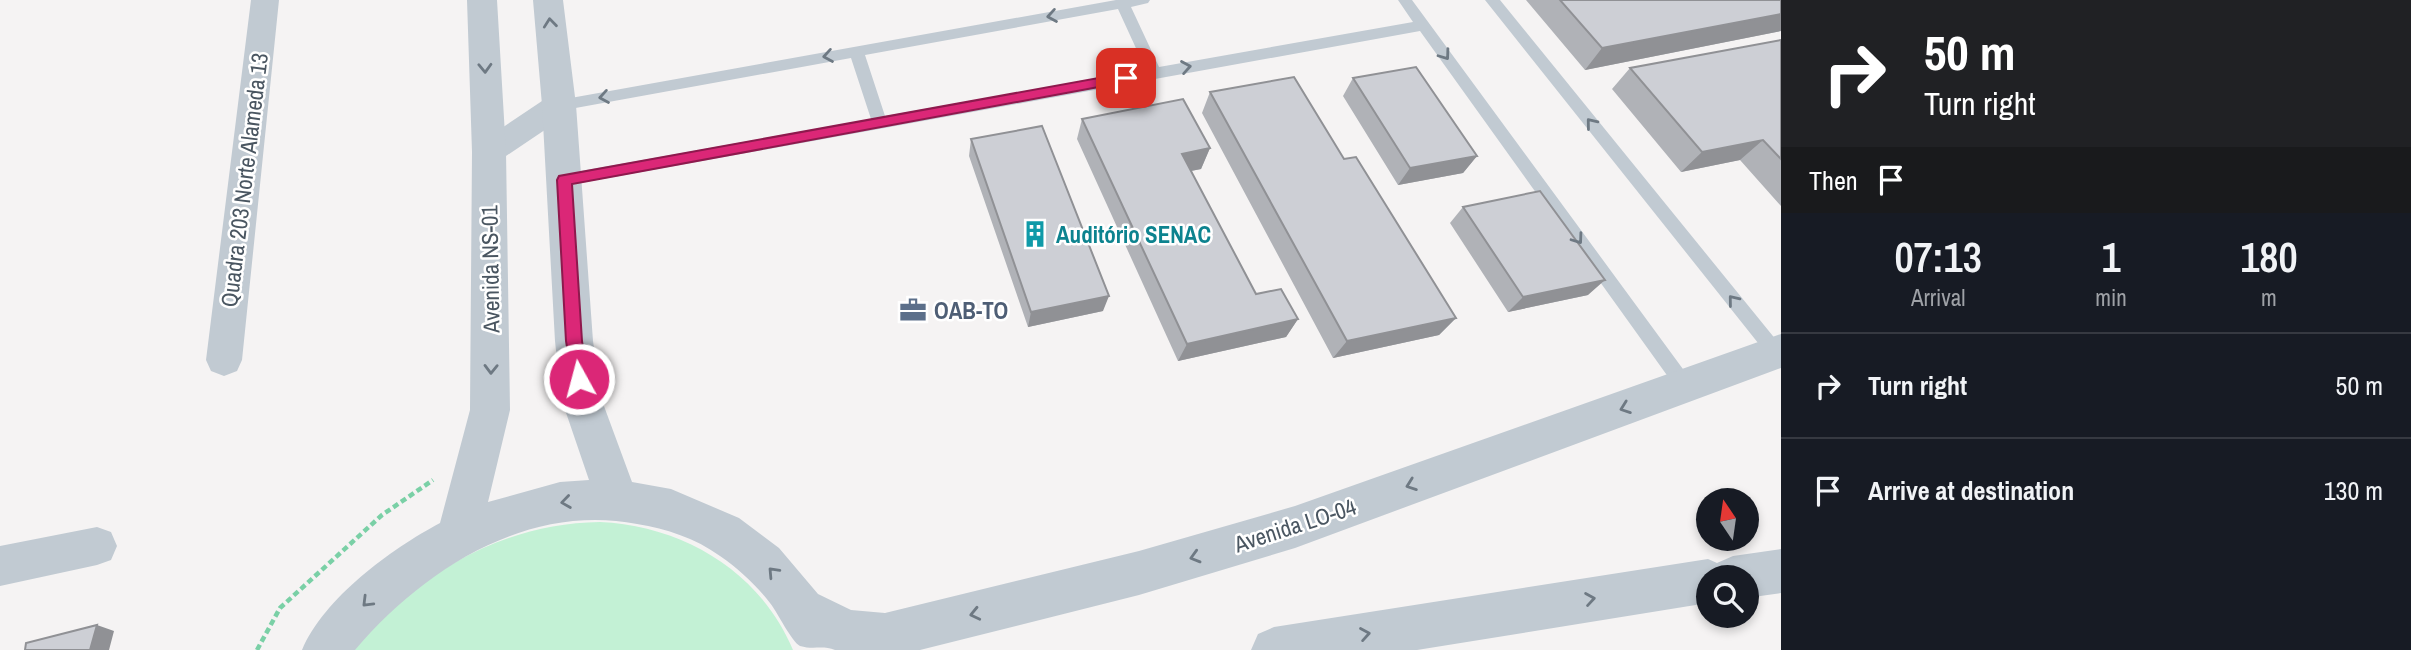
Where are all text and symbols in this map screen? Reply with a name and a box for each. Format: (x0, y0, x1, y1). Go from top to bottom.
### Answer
one-way arrow (1046, 8, 1058, 23)
one-way arrow (543, 17, 558, 28)
text: 50 m (1924, 19, 2016, 85)
icon: right (1809, 28, 1900, 119)
one-way arrow (1437, 47, 1449, 60)
one-way arrow (822, 48, 834, 63)
pin (1096, 48, 1156, 108)
street label: Quadra 203 Norte Alameda 13 (213, 51, 275, 309)
icon: arrive (1107, 59, 1145, 97)
one-way arrow (1180, 60, 1192, 75)
one-way arrow (478, 63, 493, 74)
text: Turn right (1924, 82, 2036, 125)
one-way arrow (598, 89, 610, 104)
one-way arrow (1587, 118, 1599, 131)
icon: arrive (1872, 161, 1910, 199)
text: Then (1809, 163, 1858, 198)
street label: Avenida NS-01 (473, 204, 507, 334)
building icon: Auditório SENAC (1020, 219, 1050, 249)
place label: Auditório SENAC (1056, 219, 1211, 250)
text: 07:13 (1894, 229, 1982, 285)
text: 1 (2101, 229, 2121, 285)
text: 180 (2240, 229, 2298, 285)
one-way arrow (1570, 231, 1583, 244)
text: Arrival (1911, 282, 1965, 313)
text: min (2095, 282, 2127, 313)
text: m (2261, 282, 2277, 313)
office icon: OAB-TO (898, 295, 928, 325)
place label: OAB-TO (934, 295, 1008, 326)
one-way arrow (1729, 295, 1742, 308)
position arrow (542, 342, 616, 416)
one-way arrow (483, 364, 499, 375)
icon: right (1809, 367, 1847, 405)
text: Turn right (1868, 368, 1967, 403)
text: 50 m (2336, 368, 2383, 403)
one-way arrow (1619, 400, 1631, 414)
icon: arrive (1809, 472, 1847, 510)
text: Arrive at destination (1868, 473, 2074, 508)
text: 130 m (2324, 473, 2383, 508)
one-way arrow (1405, 477, 1417, 491)
north arrow (1696, 488, 1759, 551)
map controls (1696, 488, 1759, 628)
street label: Avenida LO-04 (1229, 491, 1360, 560)
one-way arrow (560, 494, 572, 509)
one-way arrow (1189, 549, 1201, 563)
button: search (1696, 565, 1759, 628)
one-way arrow (769, 567, 781, 580)
one-way arrow (1584, 592, 1596, 607)
one-way arrow (362, 594, 375, 607)
one-way arrow (969, 606, 981, 620)
one-way arrow (1360, 627, 1371, 642)

